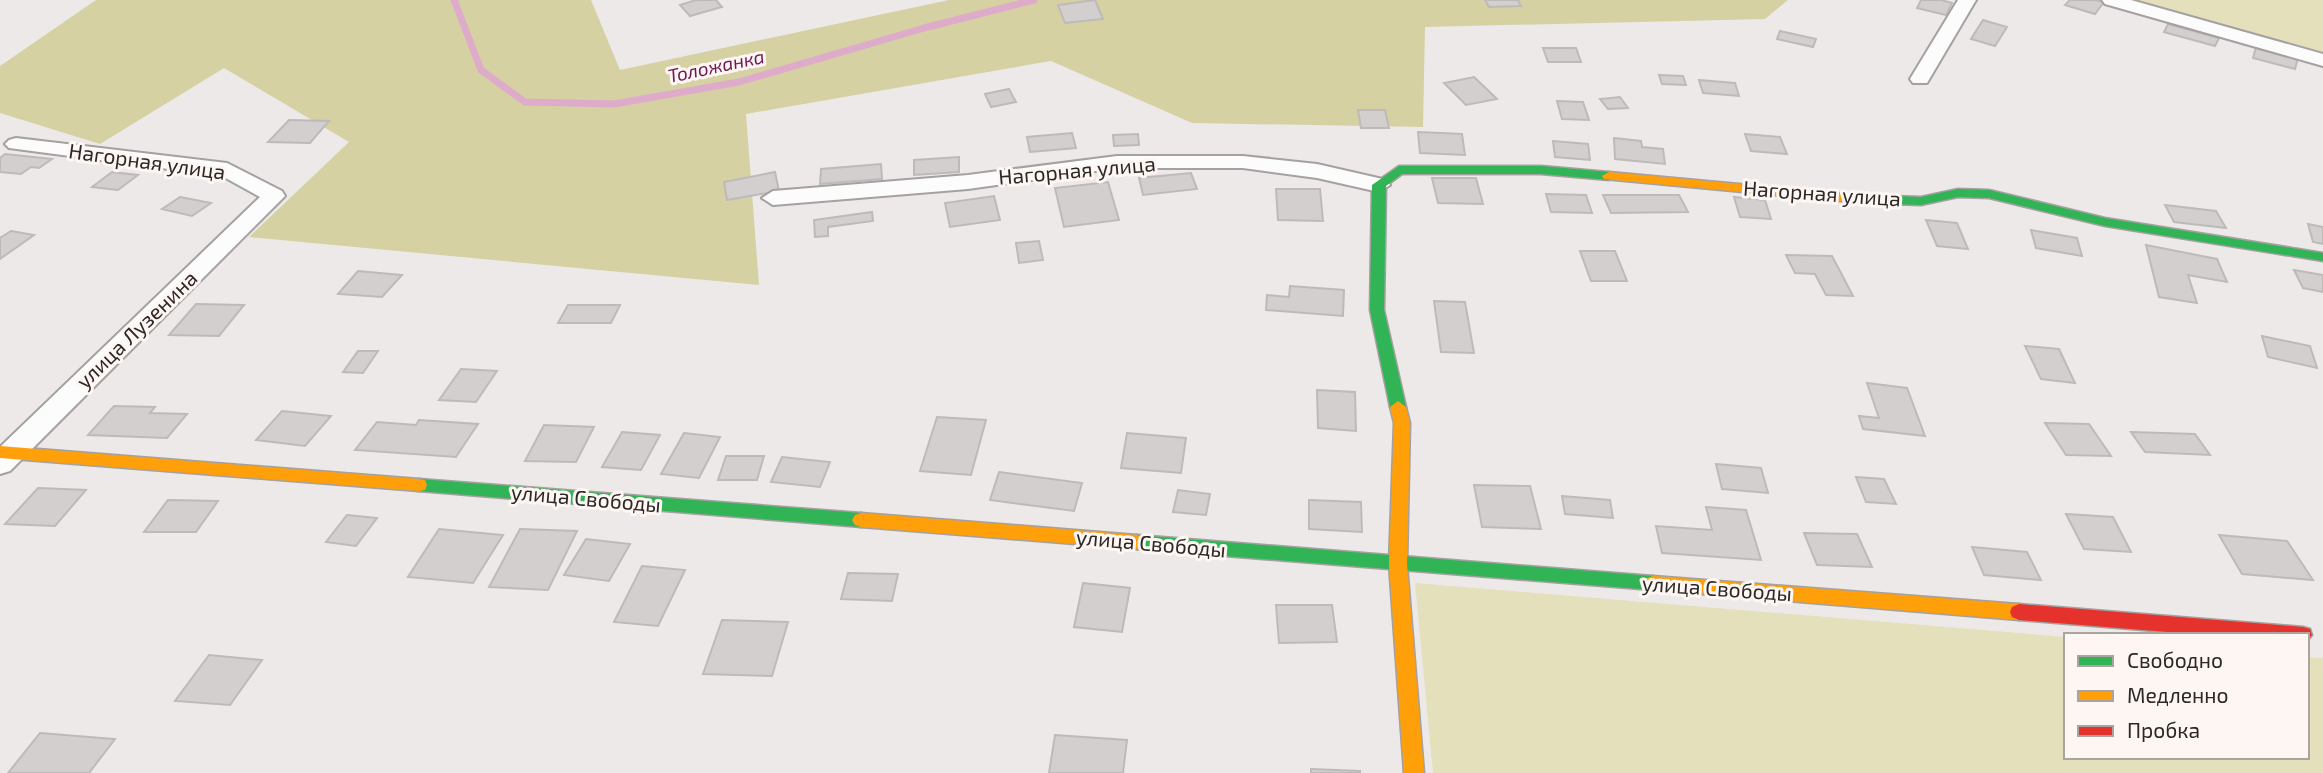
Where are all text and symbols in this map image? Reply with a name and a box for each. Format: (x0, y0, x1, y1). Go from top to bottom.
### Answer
water label: Толожанка (665, 44, 766, 87)
street label: Нагорная улица (67, 137, 227, 185)
street label: Нагорная улица (997, 150, 1157, 190)
street label: Нагорная улица (1742, 175, 1902, 211)
street label: улица Лузенина (70, 265, 202, 394)
street label: улица Свободы (510, 479, 662, 517)
street label: улица Свободы (1075, 524, 1227, 562)
street label: улица Свободы (1641, 570, 1793, 606)
legend (2064, 633, 2309, 759)
text: Свободно (2127, 647, 2223, 672)
text: Медленно (2127, 682, 2229, 707)
text: Пробка (2127, 717, 2200, 742)

